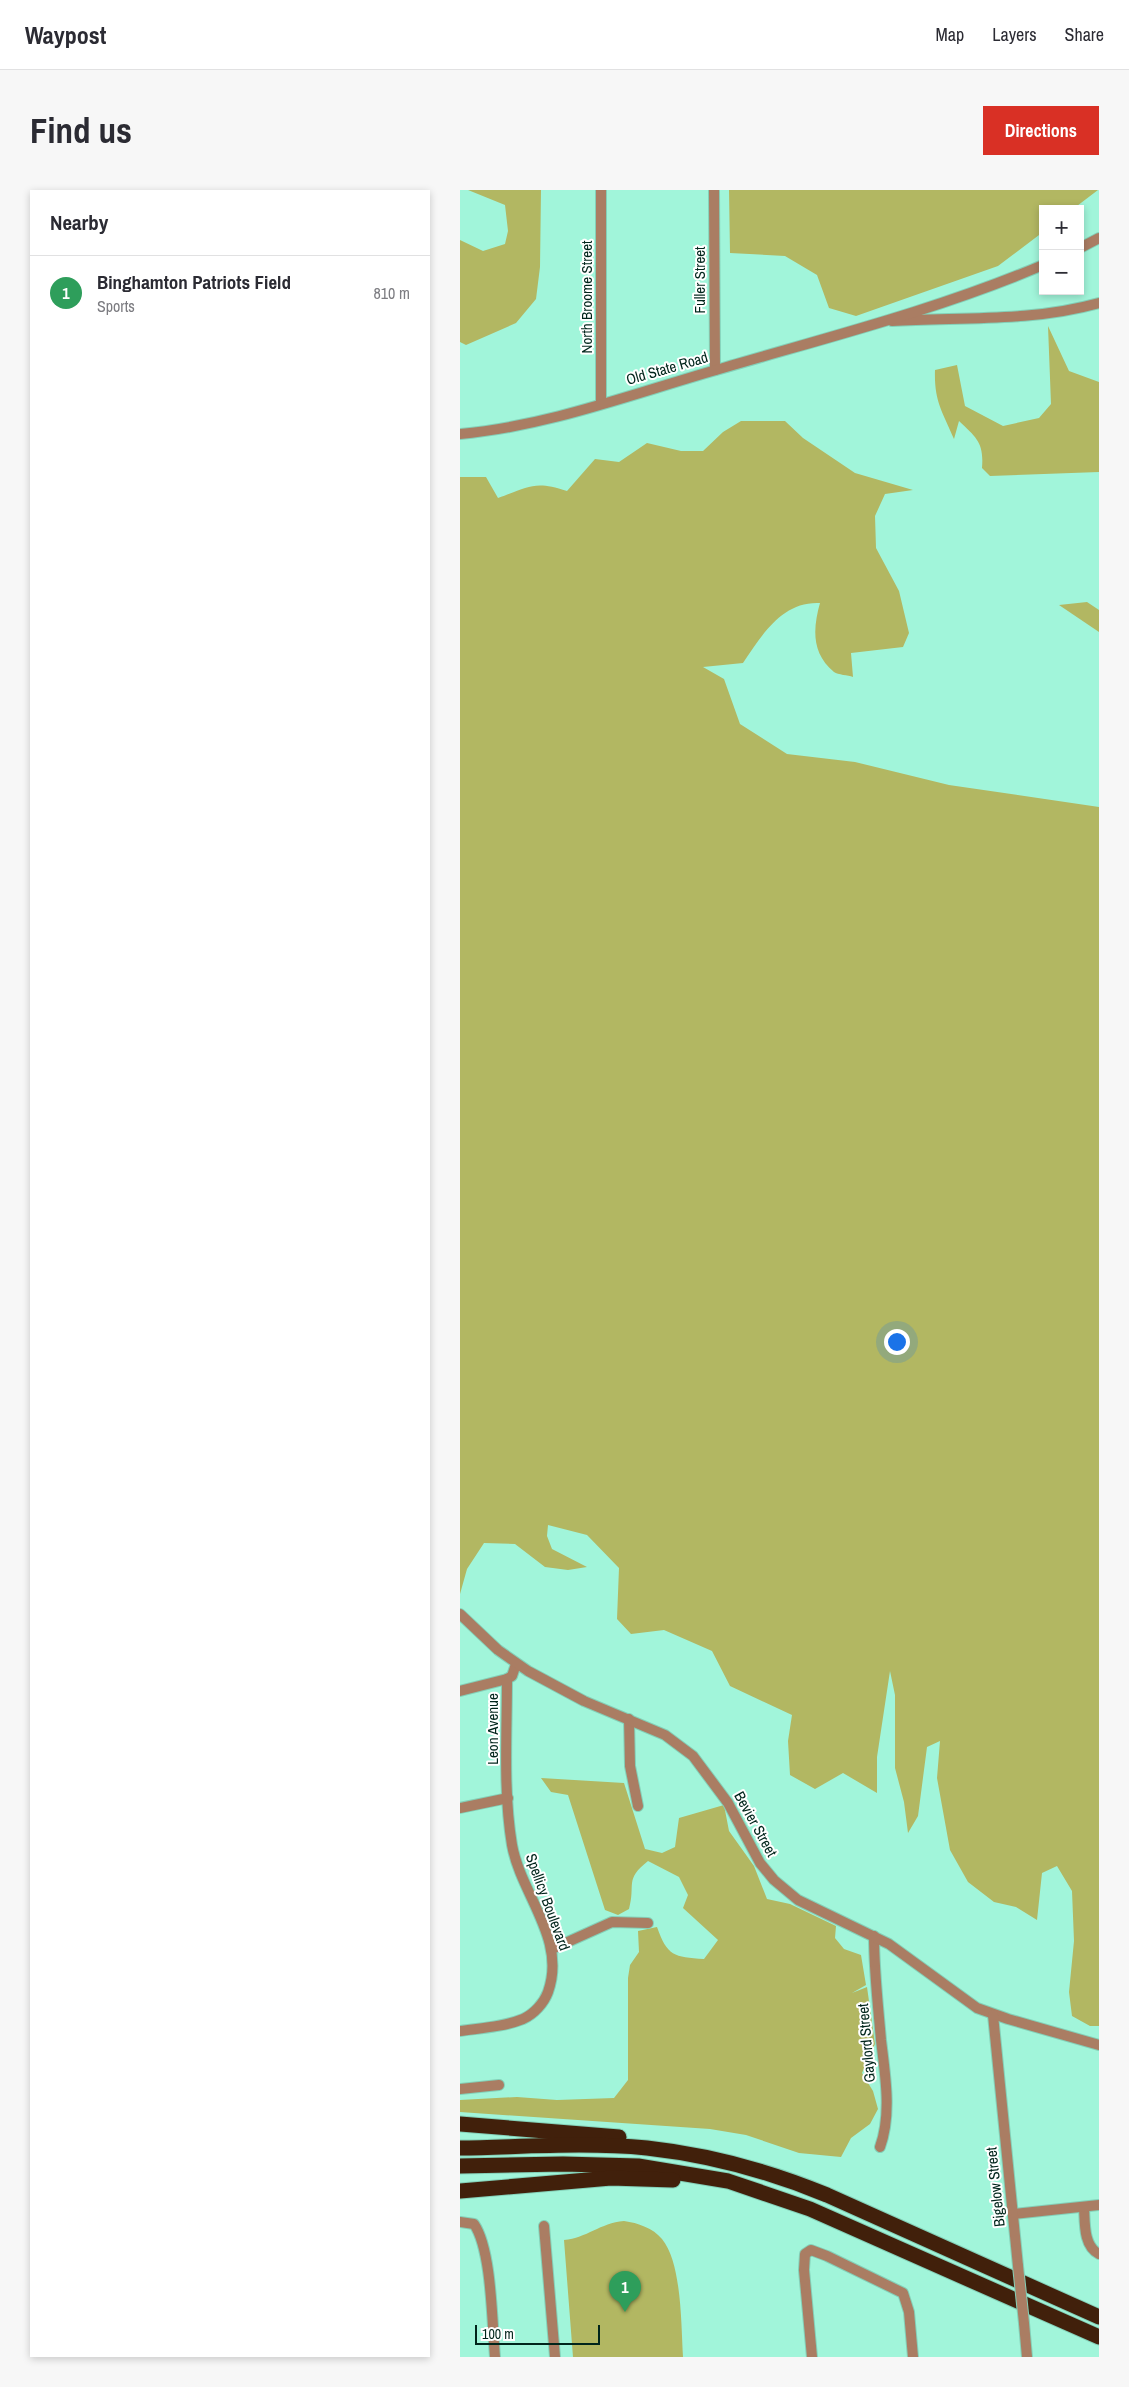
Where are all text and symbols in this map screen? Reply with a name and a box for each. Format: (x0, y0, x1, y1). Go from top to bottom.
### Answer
text: Waypost (25, 19, 106, 51)
text: Map (936, 22, 964, 47)
text: Layers (992, 22, 1037, 47)
text: Share (1065, 22, 1104, 47)
button: Directions (983, 106, 1099, 155)
text: Find us (30, 107, 132, 154)
map controls (1039, 205, 1084, 295)
button: + (1039, 205, 1084, 250)
text: Nearby (50, 208, 108, 237)
street label: North Broome Street (576, 240, 597, 353)
street label: Fuller Street (689, 246, 710, 314)
button: − (1039, 250, 1084, 295)
text: Binghamton Patriots Field (97, 269, 291, 295)
text: 1 (62, 282, 70, 304)
text: 810 m (374, 282, 410, 304)
text: Sports (97, 295, 135, 317)
street label: Old State Road (624, 346, 710, 390)
your location (884, 1329, 910, 1355)
street label: Leon Avenue (482, 1693, 503, 1765)
street label: Bevier Street (729, 1788, 783, 1861)
street label: Spellicy Boulevard (521, 1851, 575, 1953)
street label: Gaylord Street (852, 2002, 880, 2083)
street label: Bigelow Street (980, 2146, 1010, 2228)
pin: 1 (609, 2271, 641, 2312)
scale bar (475, 2322, 600, 2345)
text: 100 m (482, 2325, 514, 2343)

